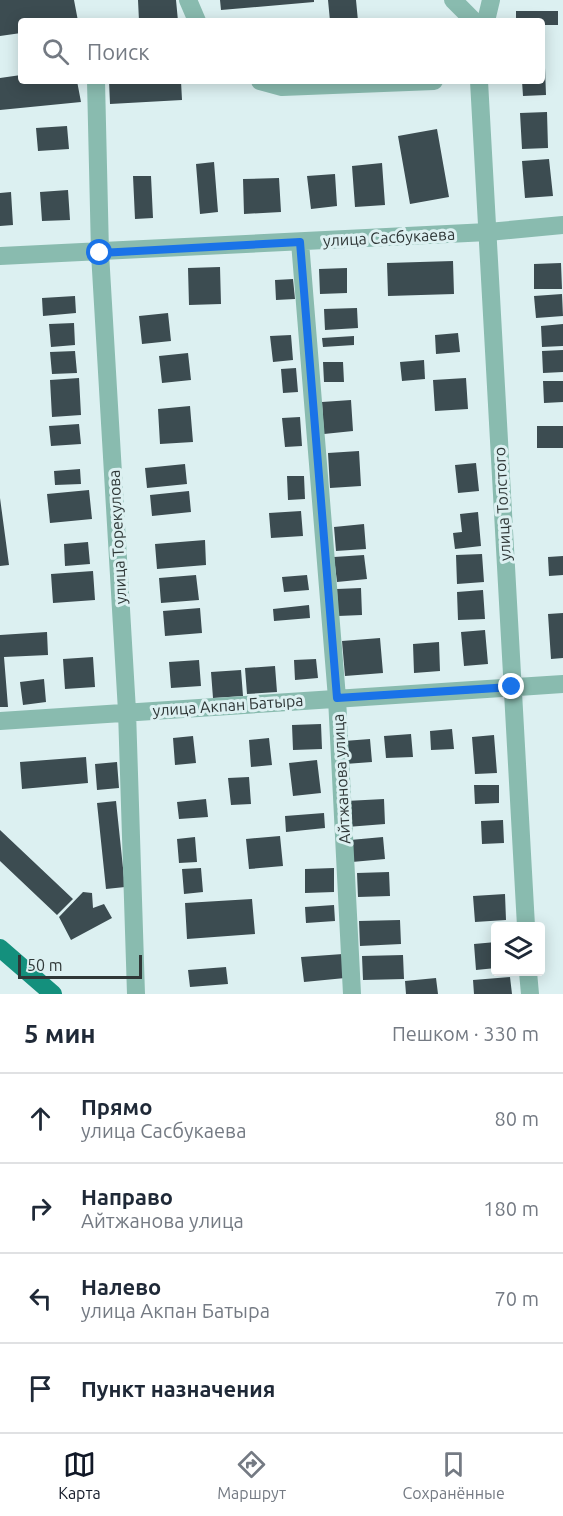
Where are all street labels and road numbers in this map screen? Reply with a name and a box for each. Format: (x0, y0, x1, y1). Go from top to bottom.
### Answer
street label: улица Сасбукаева (322, 225, 456, 249)
street label: улица Толстого (490, 446, 514, 562)
street label: улица Торекулова (104, 469, 130, 605)
street label: улица Акпан Батыра (152, 691, 304, 719)
street label: Айтжанова улица (329, 713, 353, 845)

